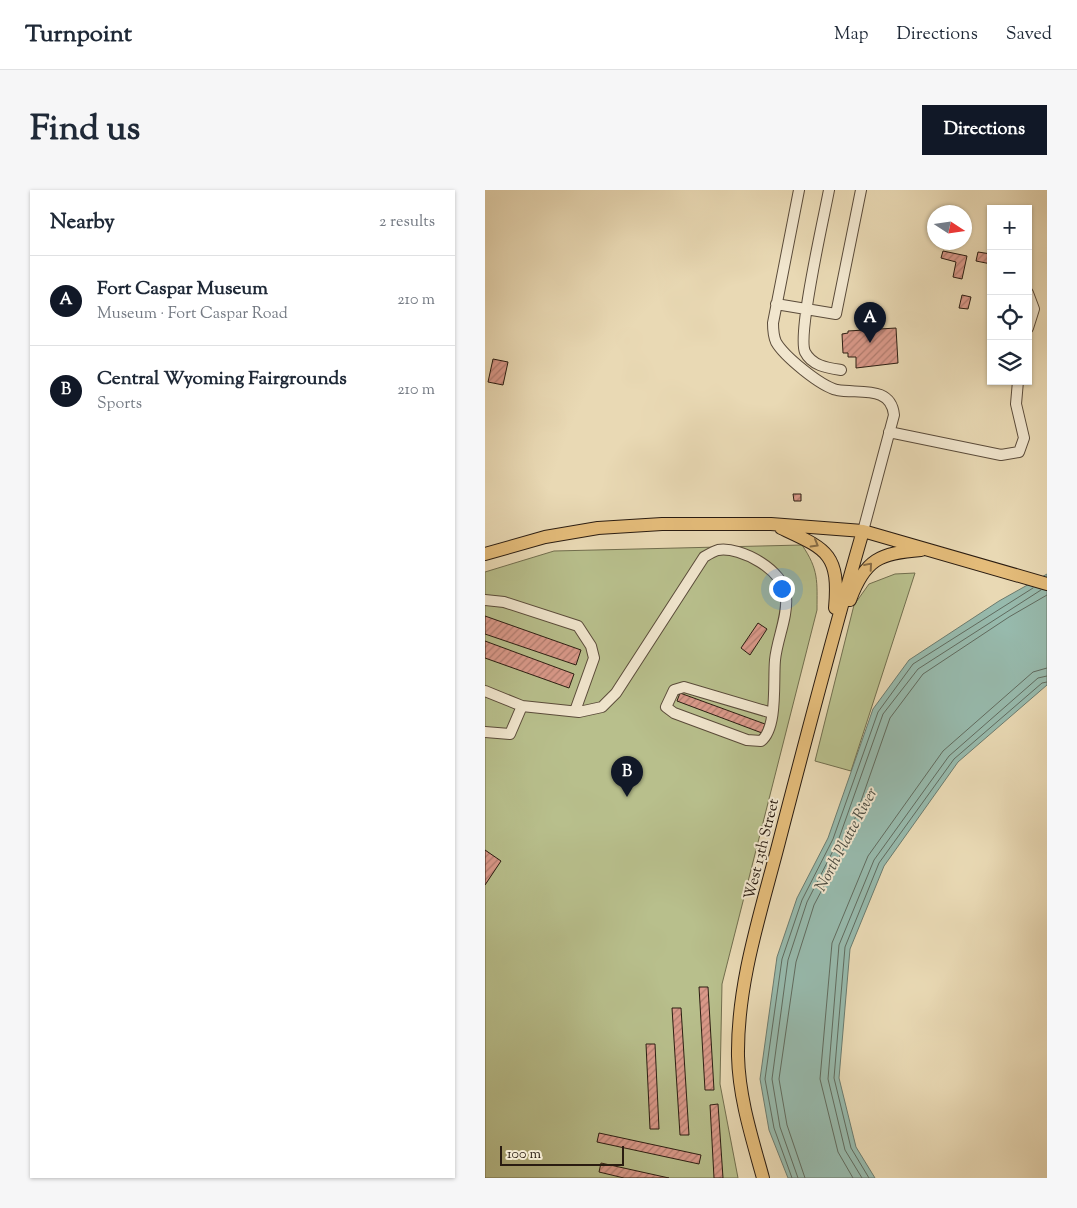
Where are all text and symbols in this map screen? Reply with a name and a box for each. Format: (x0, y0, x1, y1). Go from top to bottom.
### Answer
text: Turnpoint (25, 18, 132, 52)
text: Map (834, 22, 869, 48)
text: Directions (897, 22, 978, 48)
text: Saved (1006, 22, 1052, 48)
text: Find us (30, 105, 140, 156)
button: Directions (922, 105, 1047, 155)
north arrow (927, 205, 972, 250)
map controls (987, 205, 1032, 385)
button: + (987, 205, 1032, 250)
text: Nearby (50, 208, 115, 238)
text: 2 results (379, 211, 435, 234)
button: − (987, 250, 1032, 295)
text: Fort Caspar Museum (97, 276, 268, 303)
text: A (60, 289, 73, 312)
text: 210 m (397, 289, 435, 312)
button: locate (987, 295, 1032, 340)
pin: A (854, 302, 886, 343)
text: Museum · Fort Caspar Road (97, 303, 288, 326)
button: layers (987, 340, 1032, 385)
text: Central Wyoming Fairgrounds (97, 366, 347, 393)
text: B (61, 379, 71, 402)
text: 210 m (397, 379, 435, 402)
text: Sports (97, 393, 142, 416)
one-way arrow (809, 538, 818, 548)
one-way arrow (863, 563, 872, 572)
your location (769, 576, 795, 602)
pin: B (611, 756, 643, 797)
water label: North Platte River (810, 784, 884, 896)
street label: West 13th Street (740, 797, 785, 902)
scale bar (500, 1143, 624, 1166)
text: 100 m (507, 1145, 541, 1165)

